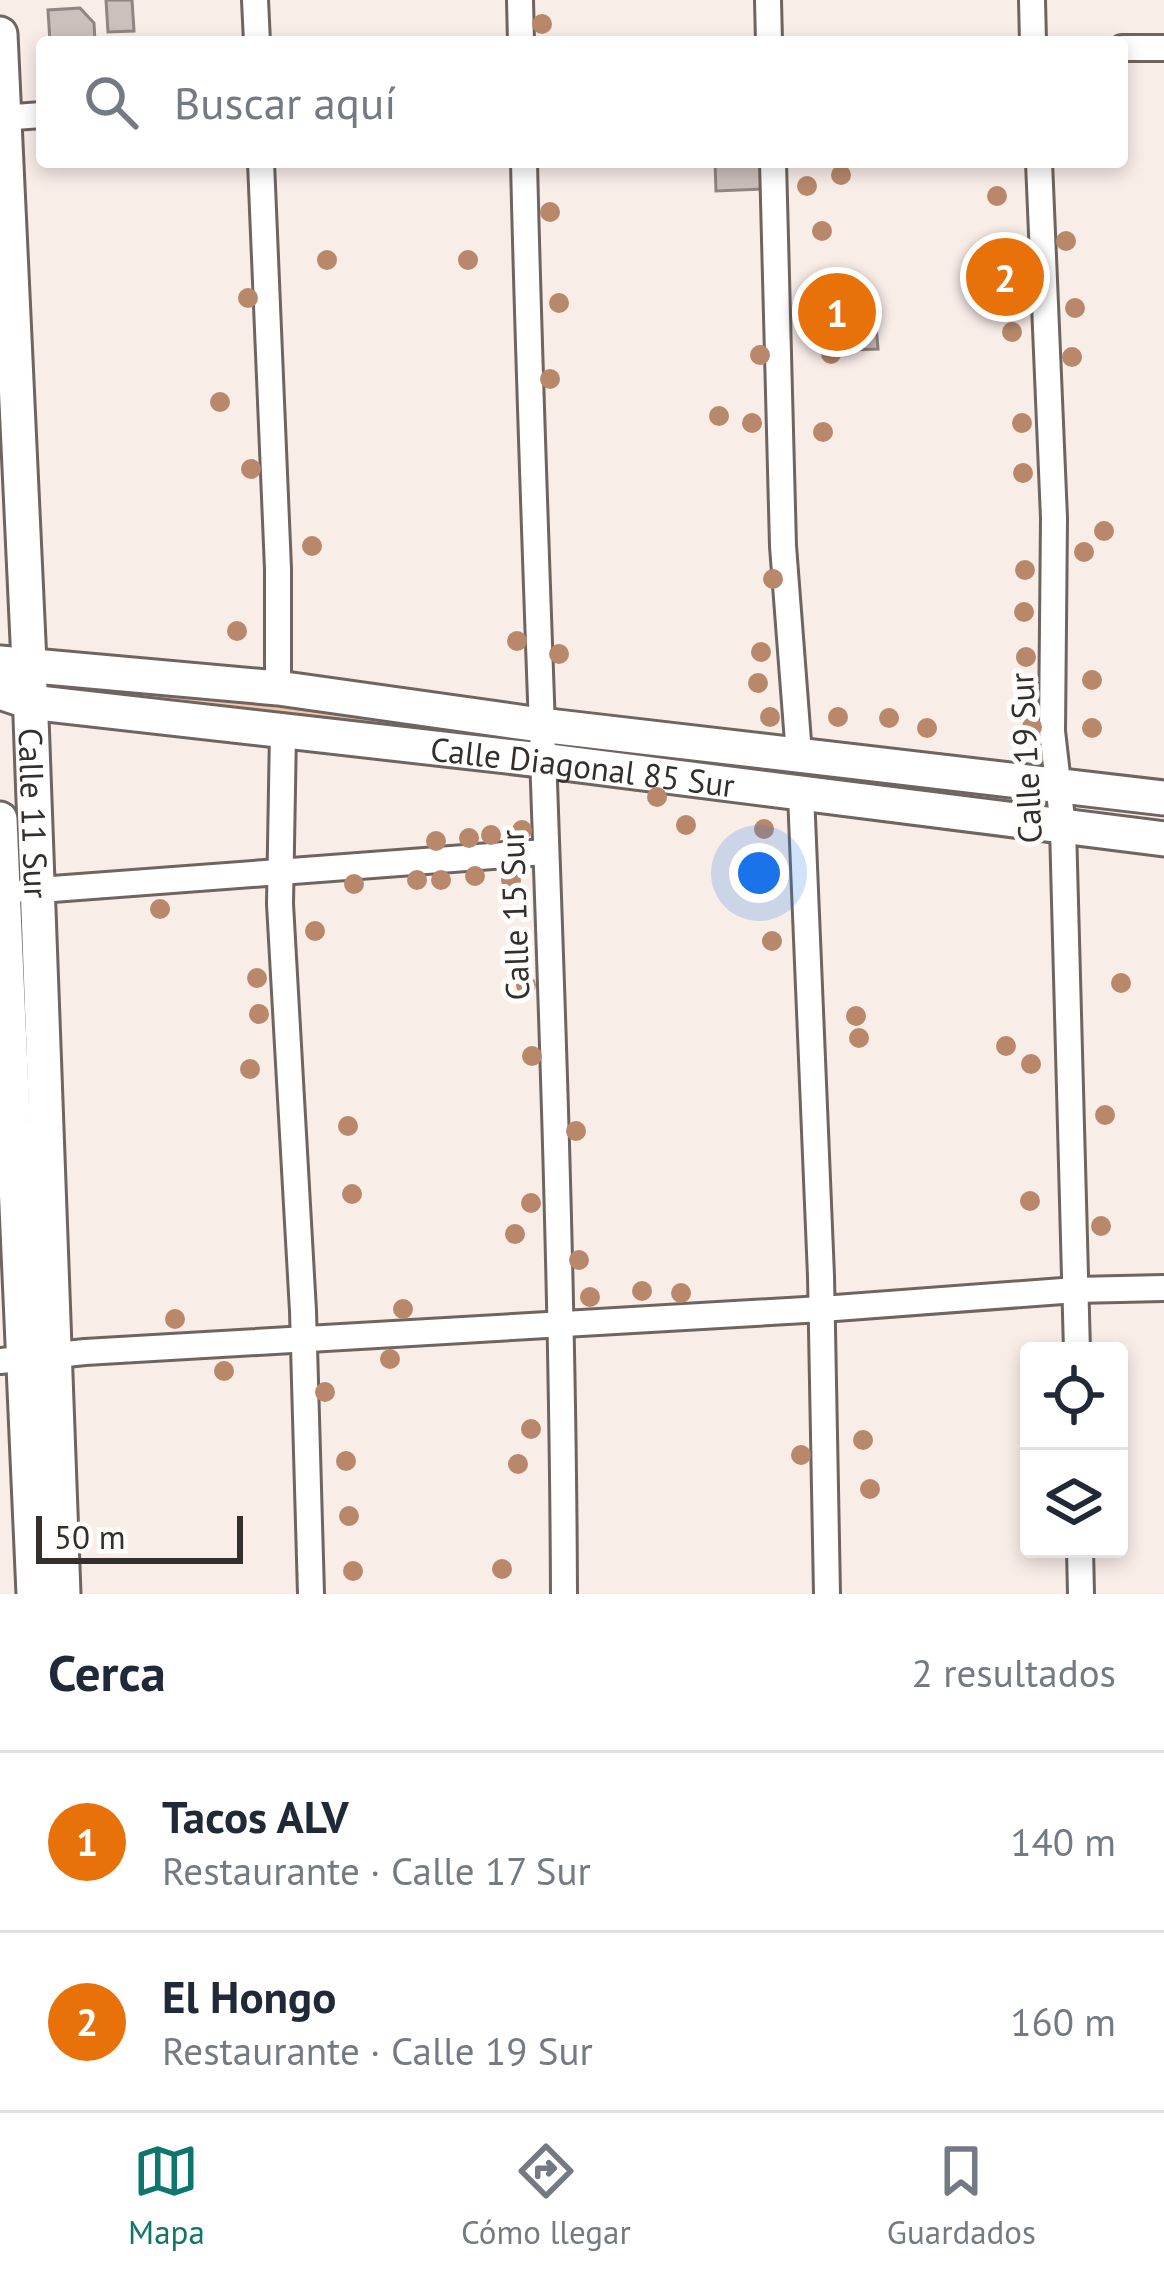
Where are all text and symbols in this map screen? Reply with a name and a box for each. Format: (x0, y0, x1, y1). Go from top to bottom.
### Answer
search box (36, 36, 1128, 168)
icon: search (78, 69, 144, 135)
text: Buscar aquí (174, 73, 396, 131)
pin: 2 (966, 232, 1044, 322)
pin: 1 (798, 267, 876, 357)
street label: Calle 19 Sur (999, 672, 1051, 844)
street label: Calle Diagonal 85 Sur (428, 726, 737, 806)
street label: Calle 11 Sur (10, 727, 59, 899)
street label: Calle 15 Sur (490, 829, 538, 1001)
your location (729, 843, 789, 903)
map controls (1020, 1342, 1128, 1558)
button: locate (1020, 1342, 1128, 1450)
button: layers (1020, 1450, 1128, 1558)
scale bar (36, 1510, 243, 1563)
text: 50 m (54, 1515, 126, 1558)
text: Cerca (48, 1639, 166, 1705)
text: 2 resultados (912, 1647, 1116, 1698)
text: Tacos ALV (162, 1787, 349, 1845)
text: 1 (76, 1816, 98, 1867)
text: 140 m (1010, 1816, 1116, 1867)
text: Restaurante · Calle 17 Sur (162, 1845, 591, 1896)
text: El Hongo (162, 1967, 336, 2025)
text: 2 (76, 1996, 98, 2047)
text: 160 m (1010, 1996, 1116, 2047)
text: Restaurante · Calle 19 Sur (162, 2025, 593, 2076)
tab: Mapa (128, 2138, 205, 2253)
tab: Cómo llegar (461, 2138, 631, 2253)
tab: Guardados (887, 2138, 1036, 2253)

